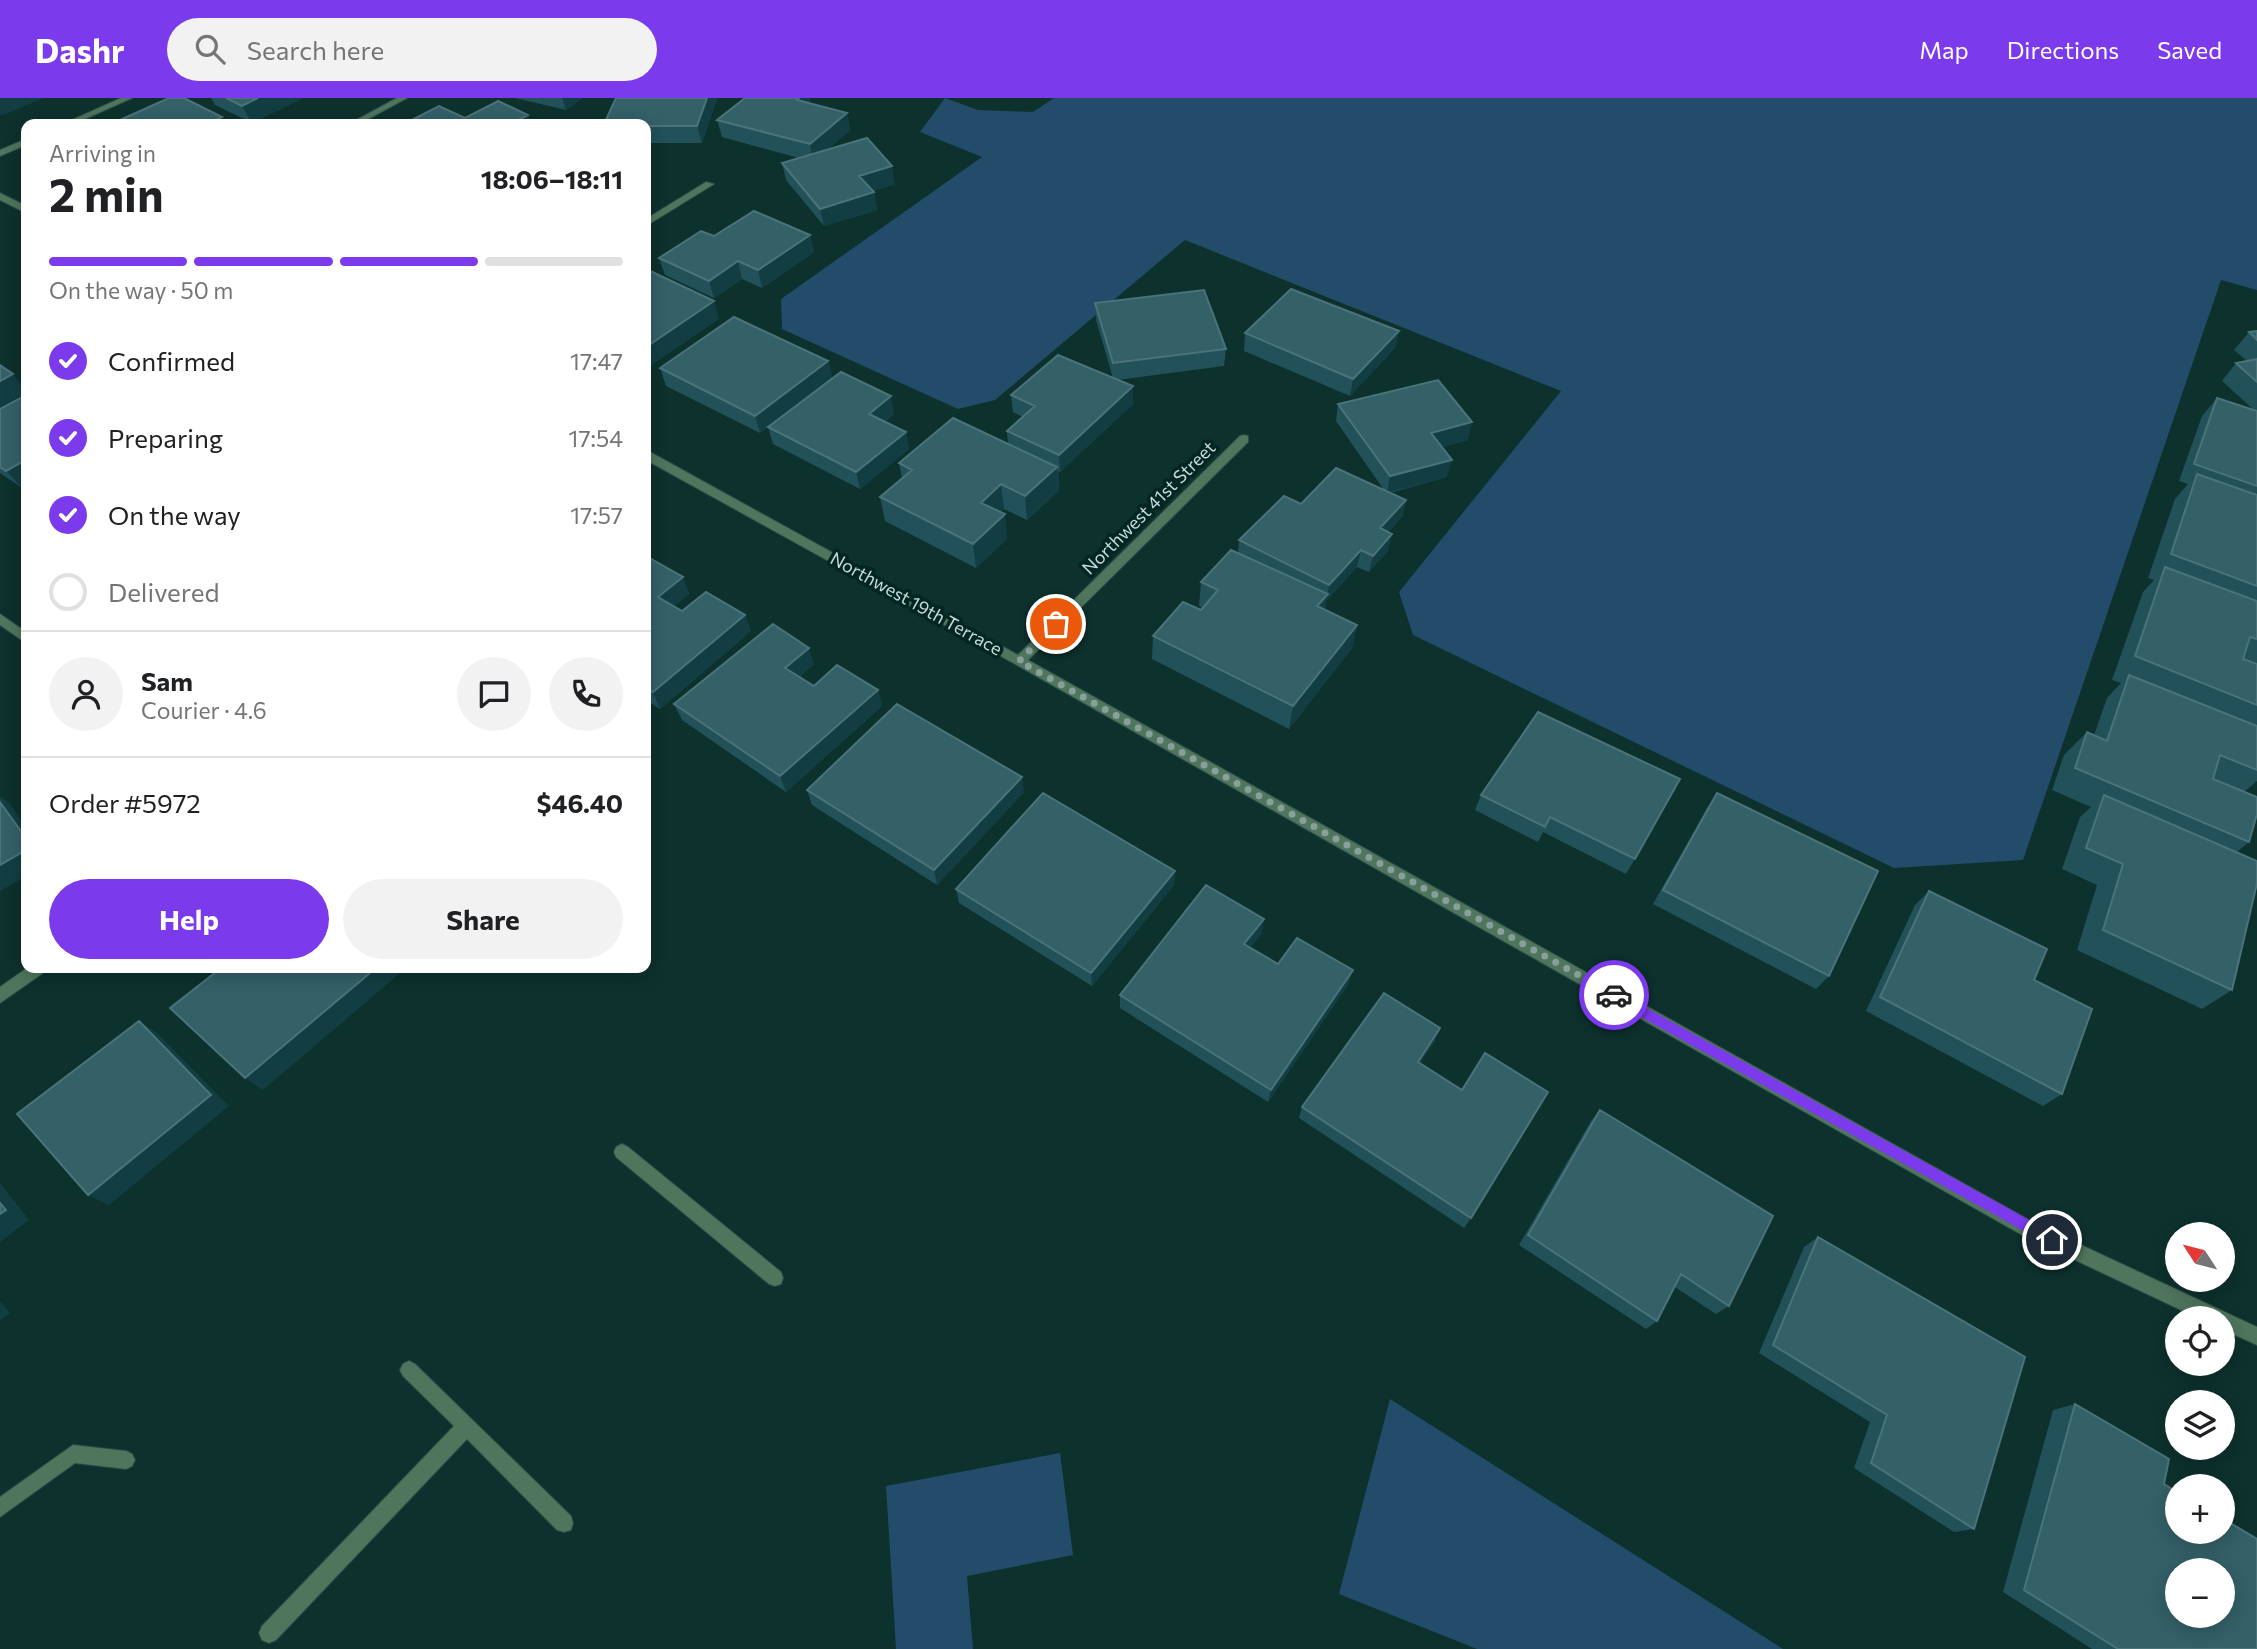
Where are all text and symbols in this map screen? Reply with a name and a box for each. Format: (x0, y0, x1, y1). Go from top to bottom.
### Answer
search box (167, 18, 657, 81)
text: Dashr (35, 29, 125, 70)
icon: search (191, 30, 229, 68)
text: Search here (247, 34, 384, 65)
text: Map (1919, 35, 1969, 64)
text: Directions (2007, 35, 2119, 64)
text: Saved (2157, 35, 2222, 64)
text: Arriving in (49, 139, 156, 167)
text: 18:06–18:11 (481, 163, 623, 194)
text: 2 min (49, 165, 164, 221)
text: On the way · 50 m (49, 276, 233, 304)
icon: check (49, 342, 87, 380)
text: Confirmed (108, 345, 235, 376)
text: 17:47 (570, 347, 623, 375)
icon: check (49, 419, 87, 457)
text: Preparing (108, 422, 223, 453)
text: 17:54 (569, 424, 623, 452)
street label: Northwest 41st Street (1077, 436, 1219, 578)
icon: check (49, 496, 87, 534)
text: On the way (108, 499, 241, 530)
text: 17:57 (570, 501, 623, 529)
street label: Northwest 19th Terrace (827, 547, 1006, 660)
text: Delivered (108, 576, 219, 607)
pin (1026, 594, 1086, 654)
icon: bag (1037, 605, 1075, 643)
button: person (49, 657, 123, 731)
button: chat (457, 657, 531, 731)
button: phone (549, 657, 623, 731)
text: Sam (141, 665, 193, 696)
text: Courier · 4.6 (141, 696, 267, 724)
text: Order #5972 (49, 787, 201, 818)
text: $46.40 (537, 787, 623, 818)
button: Help (49, 879, 329, 959)
button: Share (343, 879, 623, 959)
courier (1579, 960, 1649, 1030)
icon: car (1595, 976, 1633, 1014)
pin (2022, 1210, 2082, 1270)
icon: home (2033, 1221, 2071, 1259)
north arrow (2165, 1222, 2235, 1292)
map controls (2165, 1222, 2235, 1628)
button: locate (2165, 1306, 2235, 1376)
button: layers (2165, 1390, 2235, 1460)
button: + (2165, 1474, 2235, 1544)
button: − (2165, 1558, 2235, 1628)

